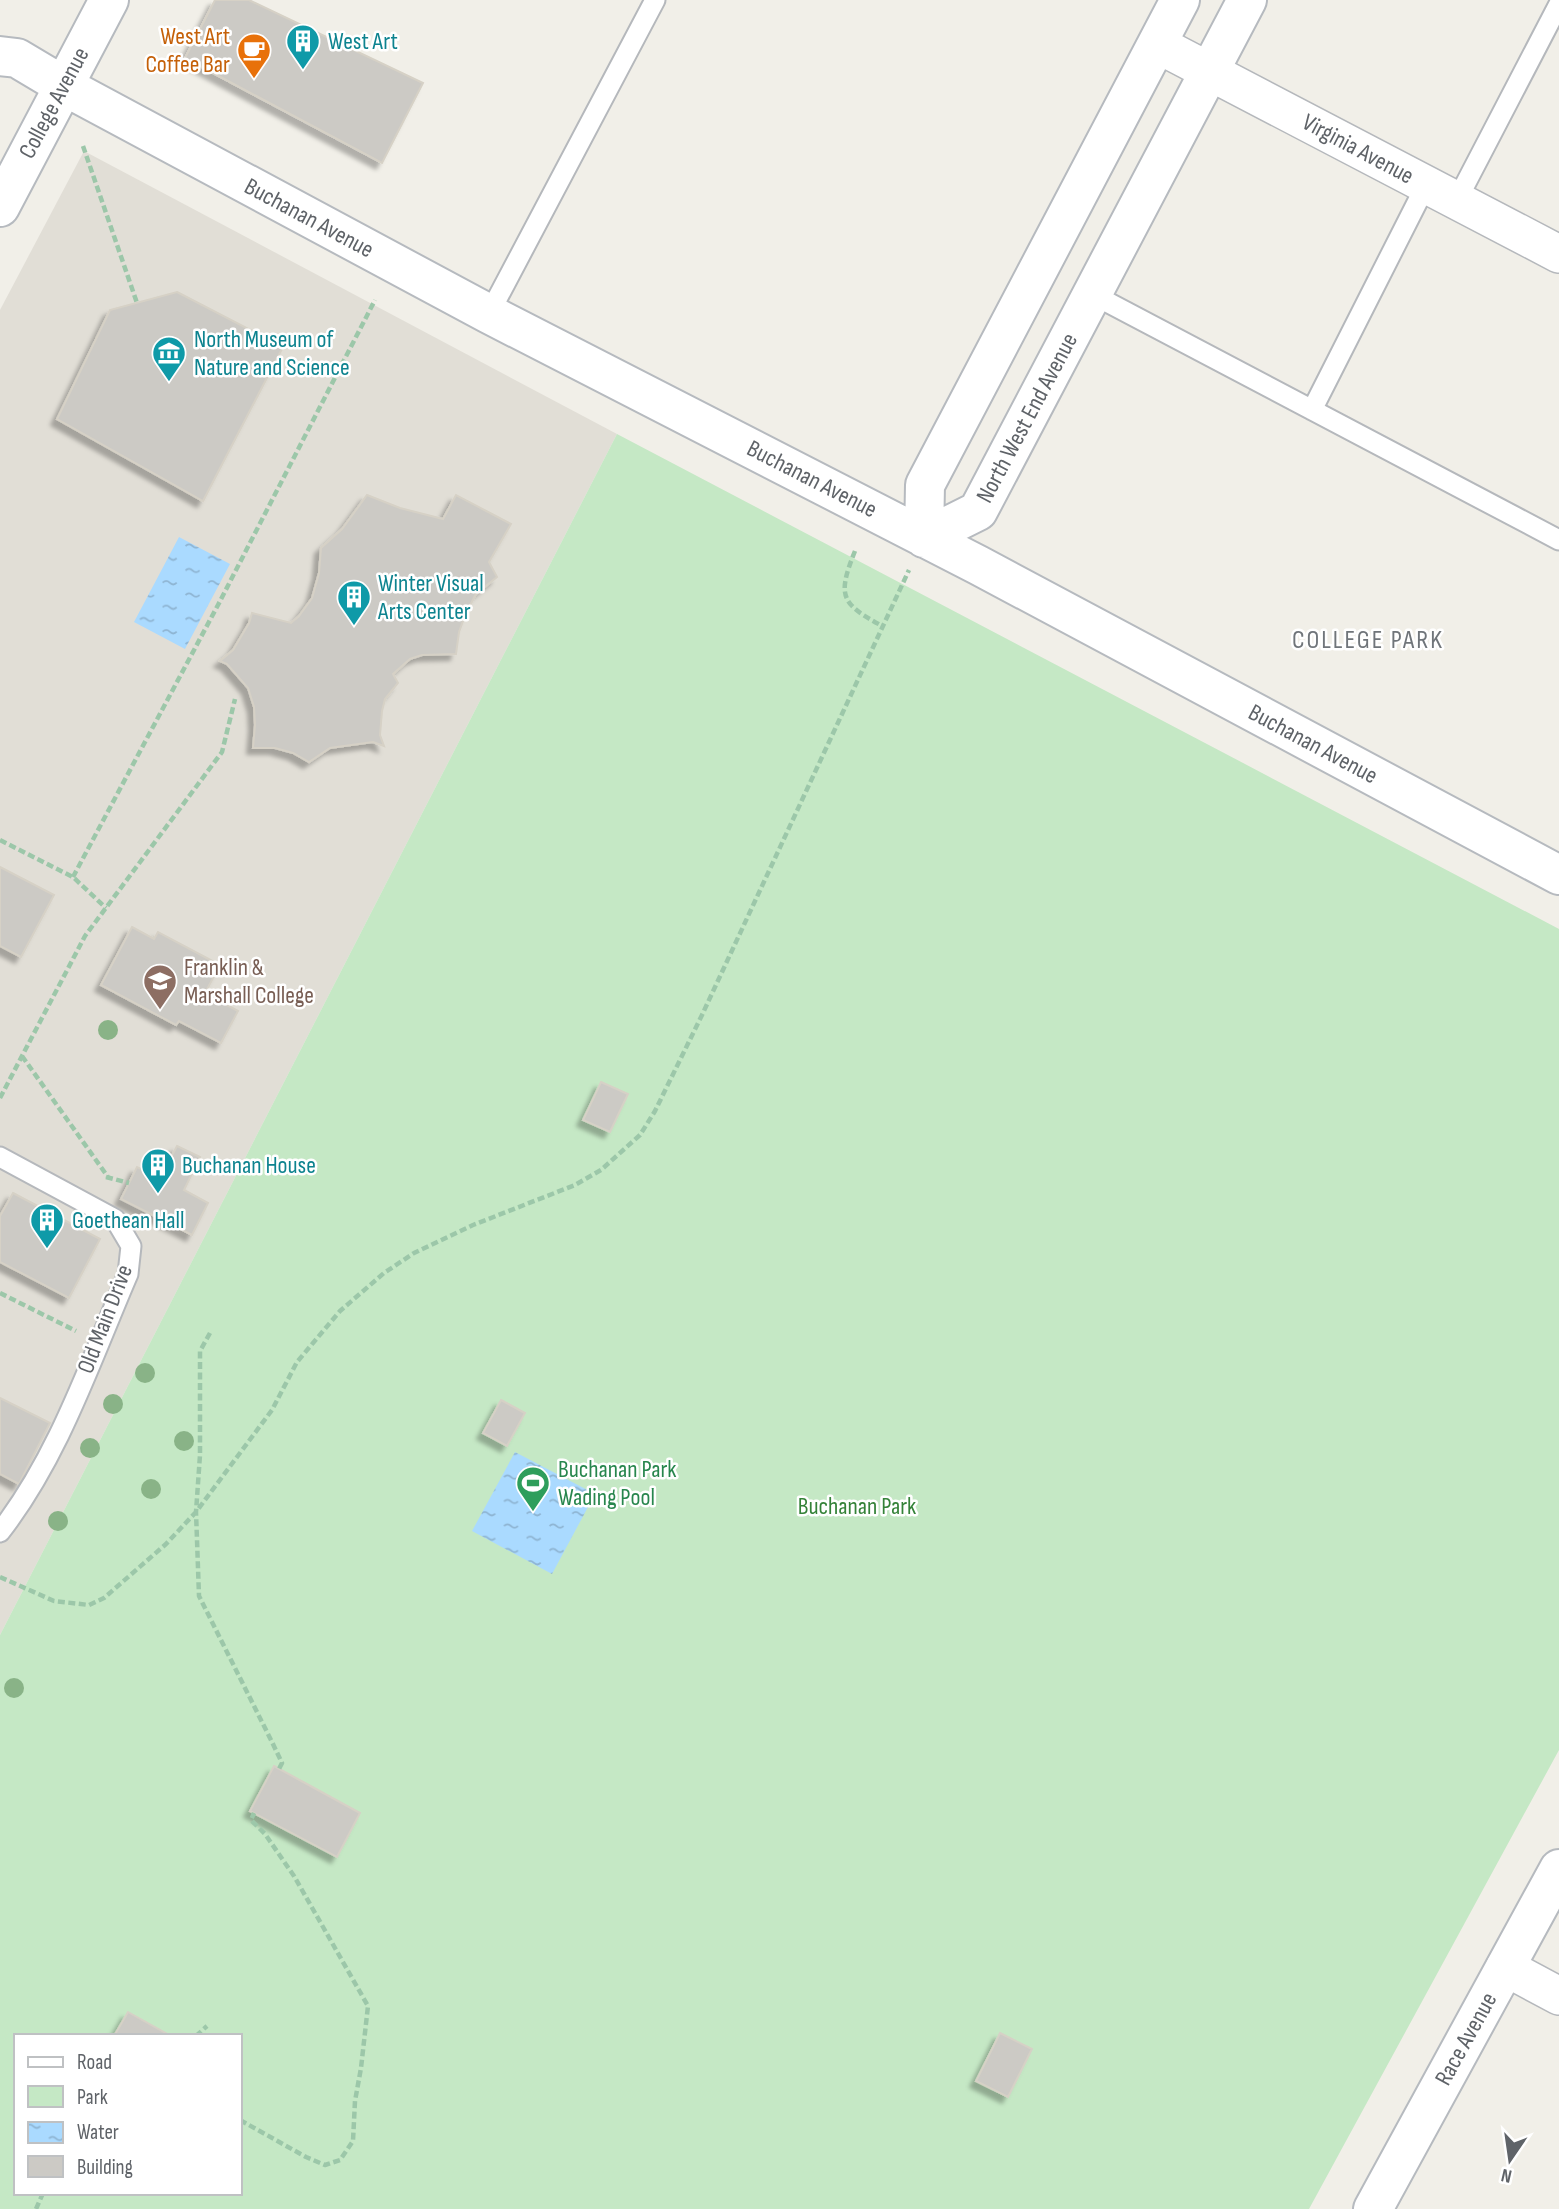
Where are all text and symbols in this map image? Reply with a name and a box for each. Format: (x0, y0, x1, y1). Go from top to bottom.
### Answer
place label: West Art Coffee Bar (145, 22, 230, 79)
building icon: West Art (284, 22, 322, 71)
place label: West Art (328, 27, 398, 56)
cafe icon: West Art Coffee Bar (235, 31, 273, 80)
street label: College Avenue (13, 43, 95, 163)
street label: Virginia Avenue (1297, 108, 1419, 190)
street label: Buchanan Avenue (239, 172, 379, 264)
place label: North Museum of Nature and Science (194, 325, 350, 382)
street label: North West End Avenue (970, 328, 1084, 508)
museum icon: North Museum of Nature and Science (150, 334, 188, 383)
street label: Buchanan Avenue (742, 434, 882, 524)
place label: Winter Visual Arts Center (377, 569, 484, 626)
building icon: Winter Visual Arts Center (335, 578, 373, 627)
district label: COLLEGE PARK (1292, 625, 1444, 656)
street label: Buchanan Avenue (1243, 698, 1383, 790)
place label: Franklin & Marshall College (184, 953, 314, 1010)
school or university icon: Franklin & Marshall College (141, 962, 179, 1011)
building icon: Buchanan House (139, 1146, 177, 1195)
place label: Buchanan House (182, 1151, 316, 1180)
building icon: Goethean Hall (28, 1201, 66, 1250)
place label: Goethean Hall (72, 1206, 185, 1235)
street label: Old Main Drive (71, 1261, 139, 1377)
place label: Buchanan Park Wading Pool (558, 1455, 677, 1512)
sports icon: Buchanan Park Wading Pool (514, 1464, 552, 1513)
park label: Buchanan Park (798, 1492, 916, 1521)
street label: Race Avenue (1429, 1988, 1503, 2090)
legend (14, 2034, 242, 2195)
text: Road (77, 2050, 112, 2075)
text: Park (77, 2085, 108, 2110)
text: Water (77, 2120, 119, 2145)
north arrow (1475, 2125, 1545, 2195)
text: Building (77, 2155, 133, 2180)
text: N (1499, 2163, 1514, 2187)

